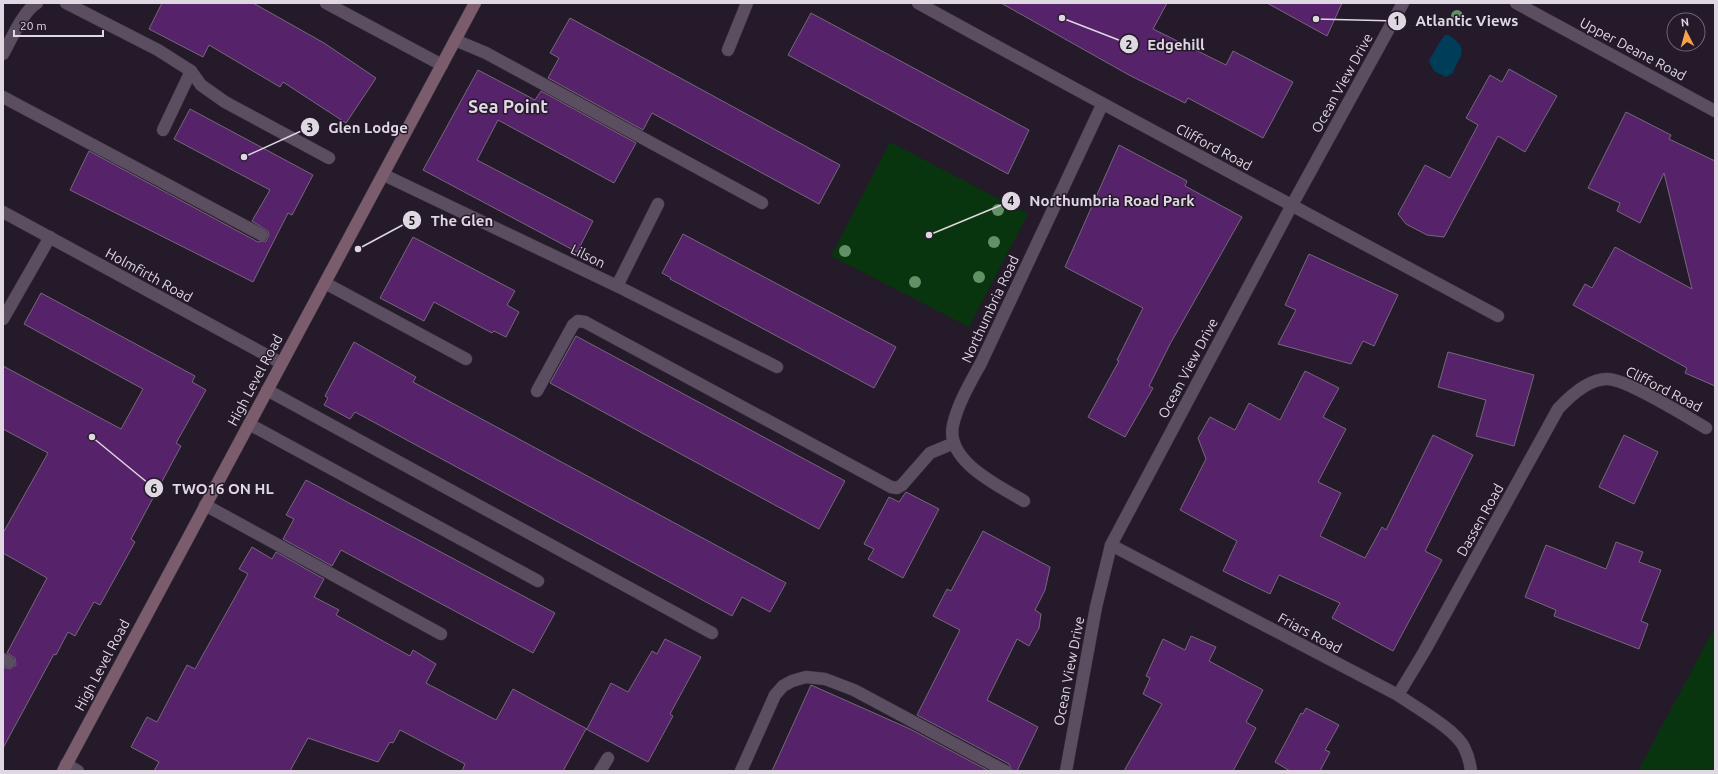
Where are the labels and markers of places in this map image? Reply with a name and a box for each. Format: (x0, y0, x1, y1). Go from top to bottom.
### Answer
callout: Atlantic Views (1387, 7, 1526, 34)
callout: Edgehill (1119, 31, 1212, 58)
callout: Glen Lodge (300, 114, 416, 141)
callout: Northumbria Road Park (1001, 188, 1203, 215)
callout: The Glen (402, 207, 501, 234)
callout: TWO16 ON HL (144, 475, 282, 502)

